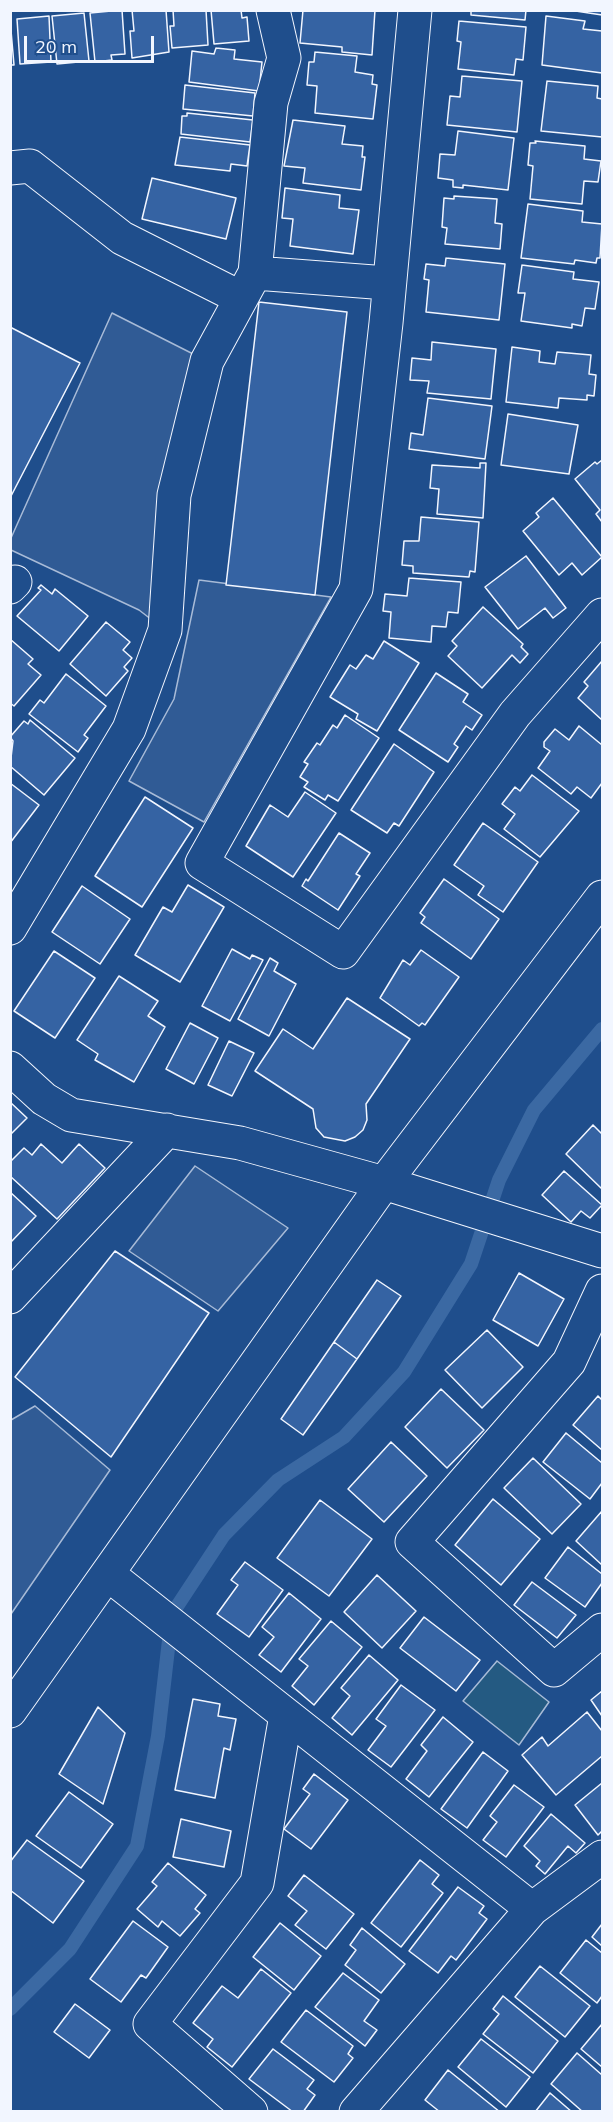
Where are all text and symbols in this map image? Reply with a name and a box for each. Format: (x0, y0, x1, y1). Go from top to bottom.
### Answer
scale bar (27, 24, 158, 62)
text: 20 m (35, 35, 77, 58)

